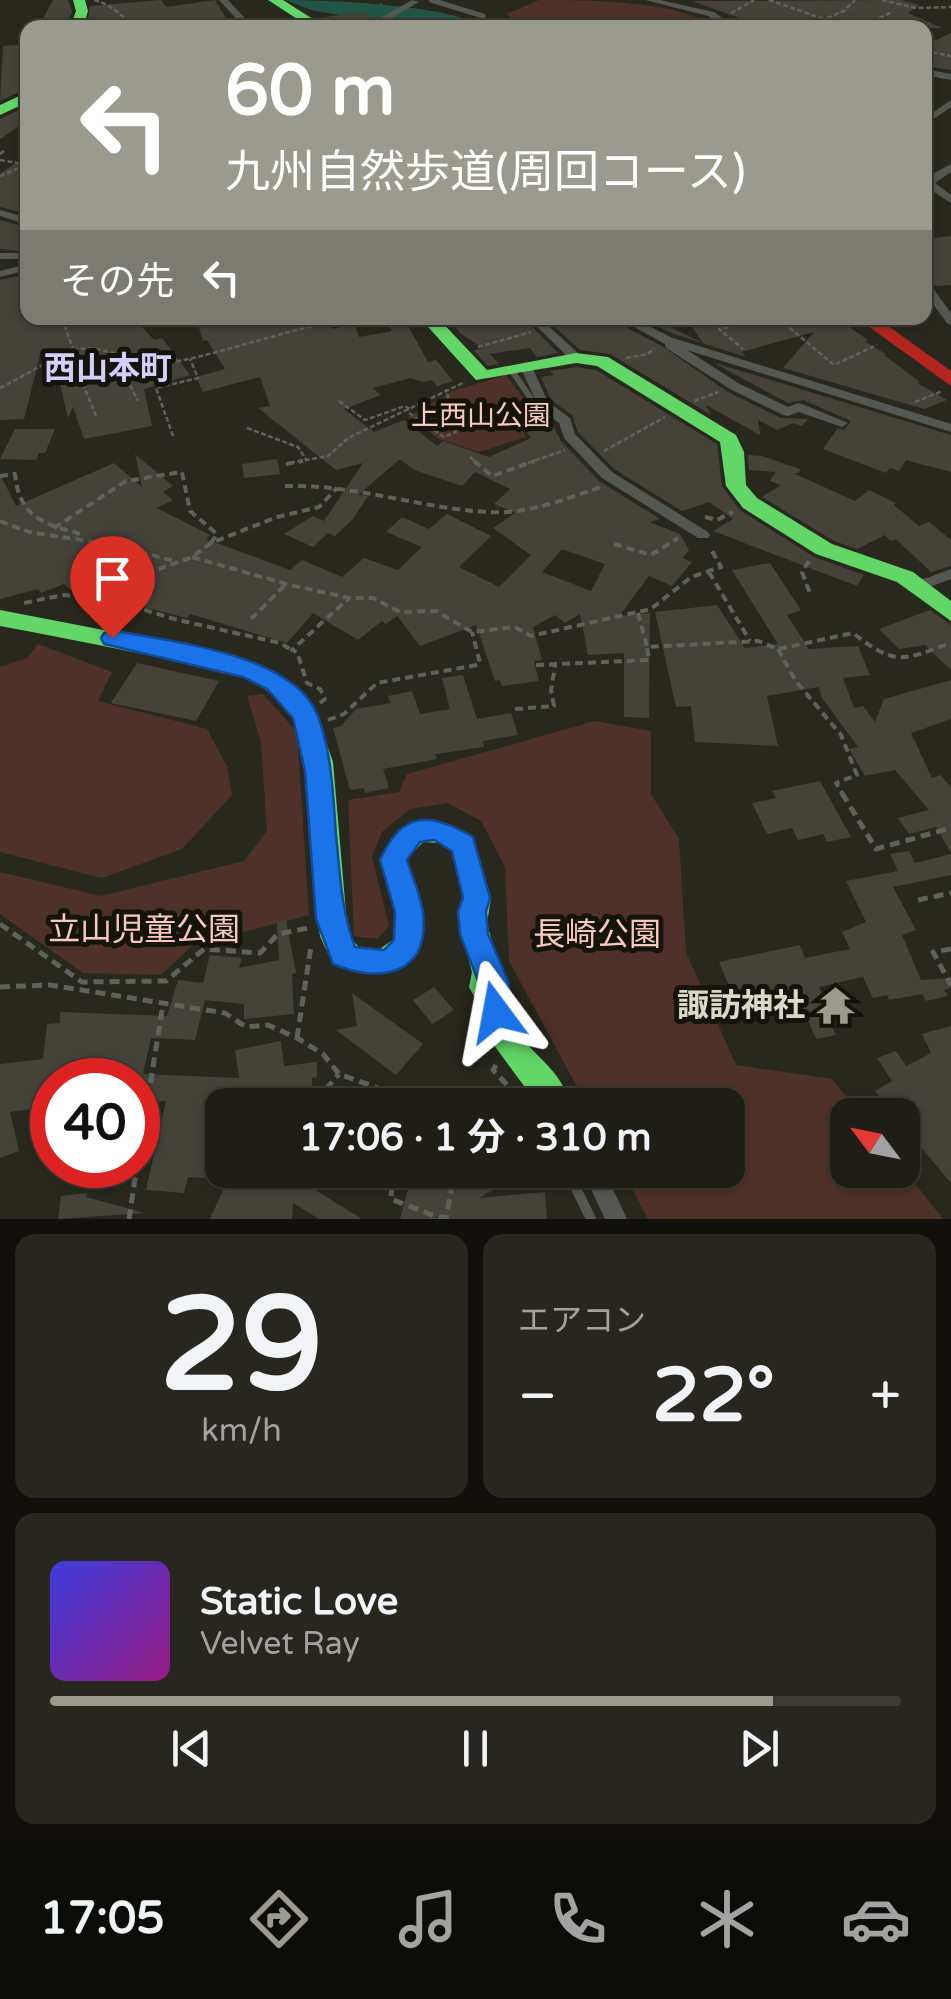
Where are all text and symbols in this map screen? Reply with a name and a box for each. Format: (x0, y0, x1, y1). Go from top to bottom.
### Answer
text: 60 m (225, 50, 395, 134)
icon: left (60, 60, 190, 190)
text: 九州自然歩道(周回コース) (225, 146, 746, 200)
icon: left (194, 250, 249, 305)
text: その先 (60, 259, 174, 305)
district label: 西山本町 (44, 350, 172, 388)
park label: 上西山公園 (411, 399, 551, 433)
pin (70, 536, 155, 639)
icon: arrive (85, 551, 140, 606)
park label: 立山児童公園 (48, 911, 240, 949)
park label: 長崎公園 (533, 916, 661, 954)
position arrow (444, 960, 548, 1064)
temple icon: 諏訪神社 (814, 985, 856, 1027)
place label: 諏訪神社 (677, 987, 805, 1025)
speed limit sign: 40 (30, 1058, 160, 1188)
north arrow (830, 1098, 920, 1188)
map controls (830, 1098, 920, 1188)
text: 17:06 · 1 分 · 310 m (299, 1115, 651, 1161)
text: 29 (160, 1269, 323, 1425)
text: エアコン (518, 1302, 646, 1340)
text: 22° (652, 1351, 775, 1441)
text: − (518, 1364, 557, 1430)
text: + (870, 1364, 901, 1430)
text: km/h (201, 1412, 282, 1450)
text: Static Love (200, 1579, 398, 1625)
text: Velvet Ray (200, 1625, 360, 1663)
icon: previous (164, 1721, 219, 1776)
icon: pause (448, 1721, 503, 1776)
icon: next (732, 1721, 787, 1776)
icon: directions (244, 1884, 314, 1954)
icon: music (393, 1884, 463, 1954)
icon: phone (543, 1884, 613, 1954)
icon: climate (692, 1884, 762, 1954)
icon: car (841, 1884, 911, 1954)
text: 17:05 (40, 1892, 164, 1946)

